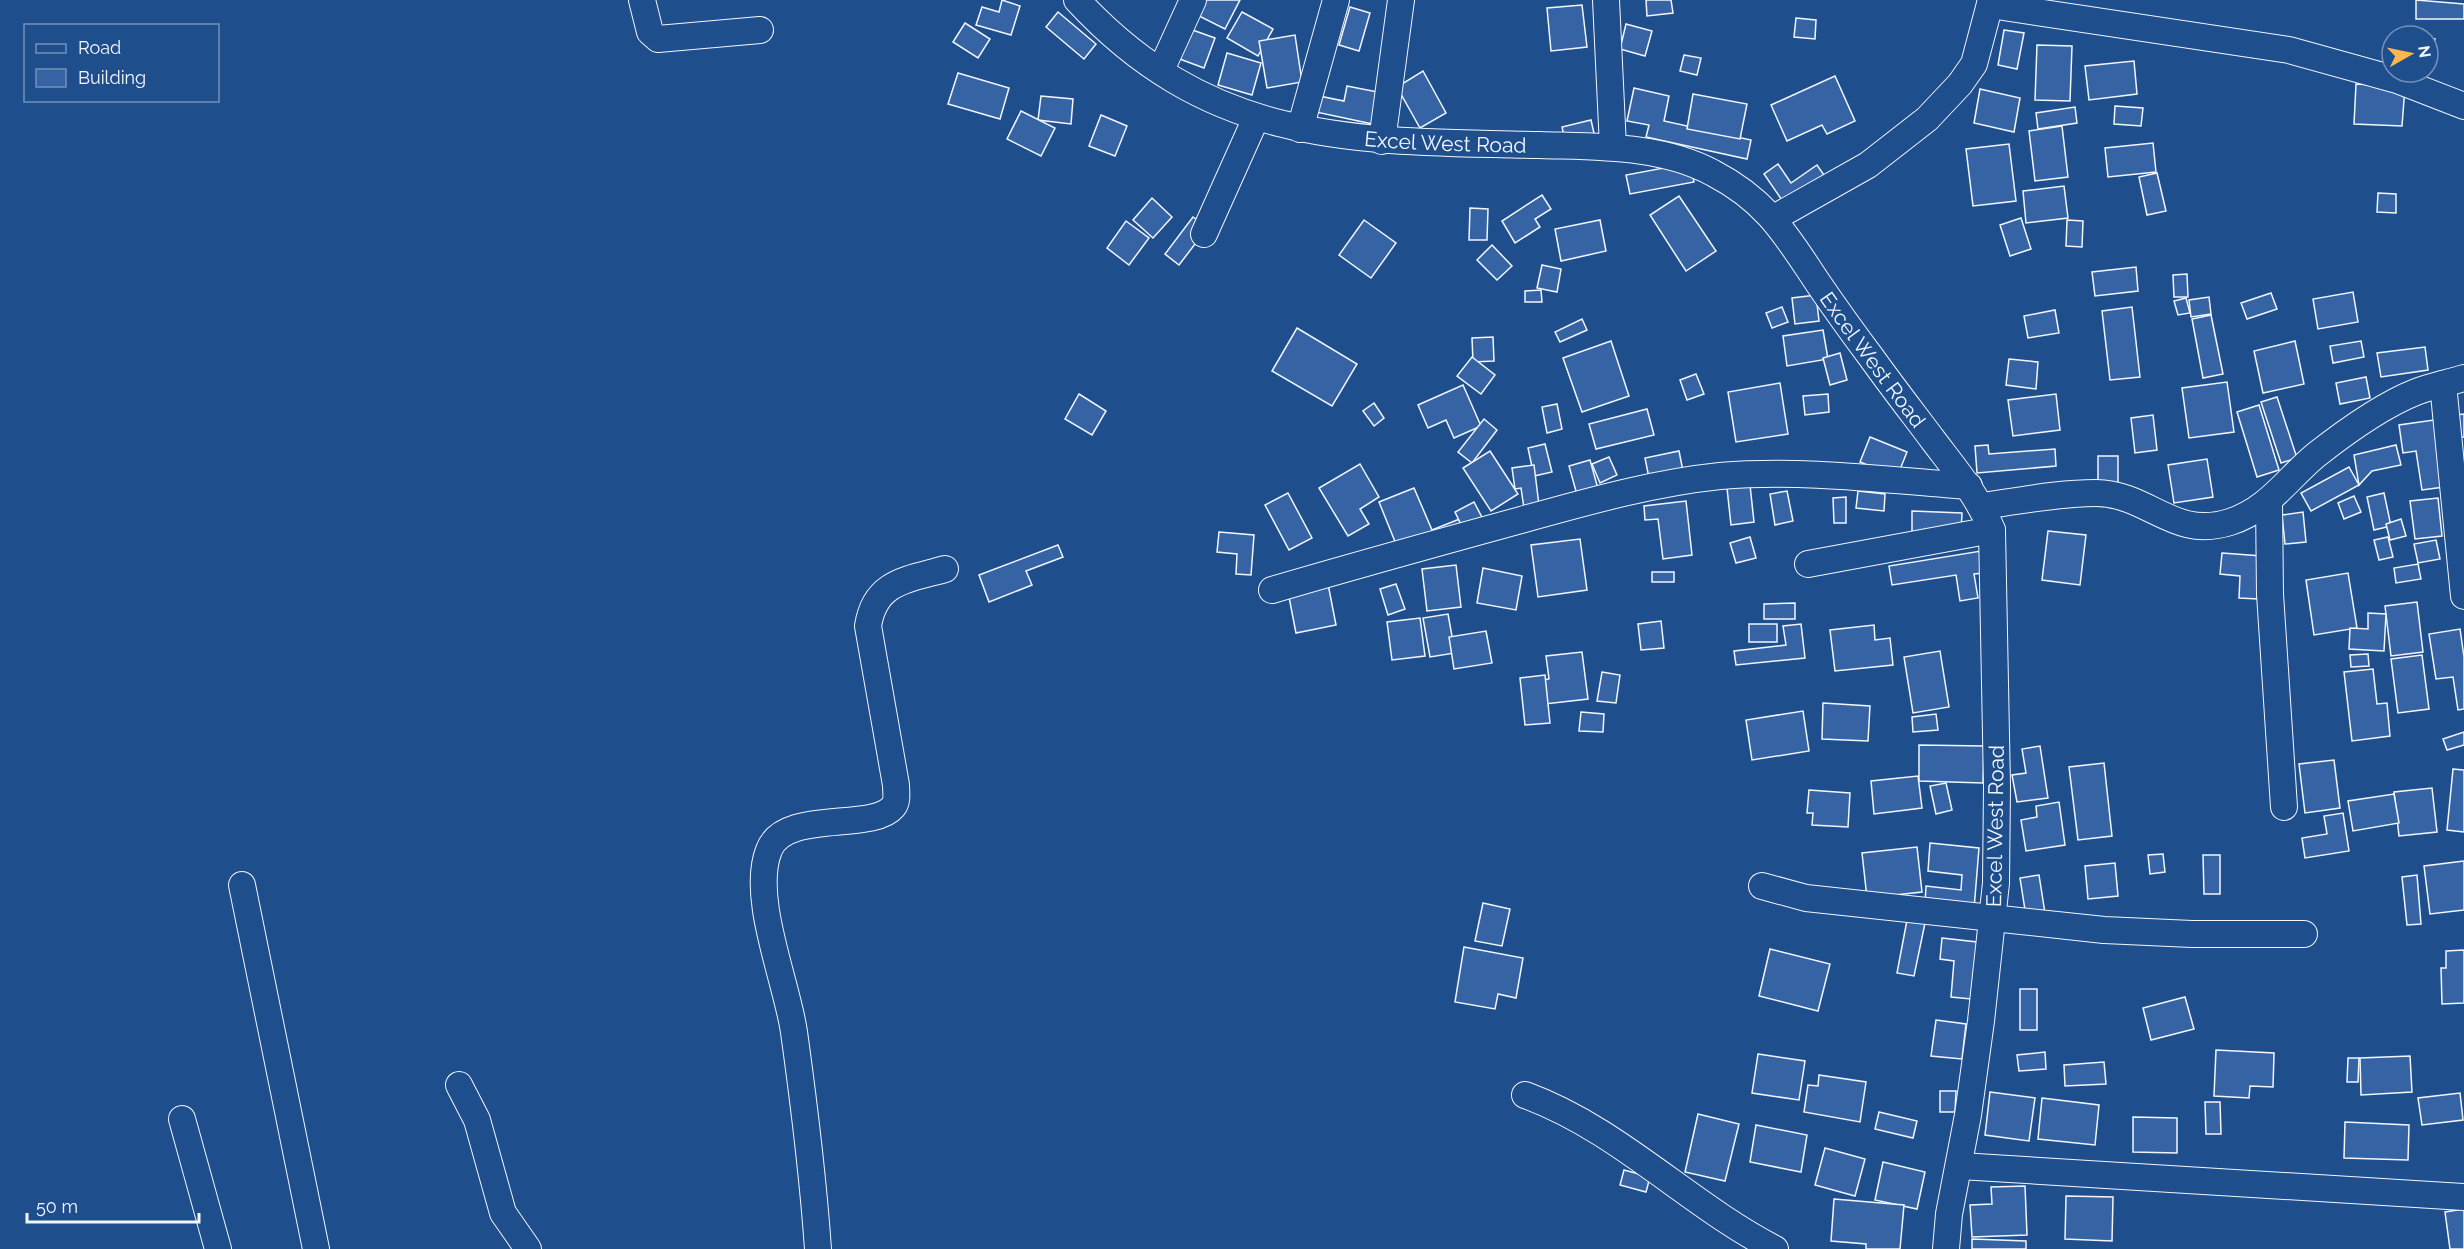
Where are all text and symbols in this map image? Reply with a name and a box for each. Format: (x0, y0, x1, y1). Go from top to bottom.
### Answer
legend (24, 24, 219, 102)
north arrow (2380, 24, 2440, 84)
text: Road (78, 37, 121, 58)
text: N (2414, 44, 2435, 59)
text: Building (78, 67, 146, 88)
street label: Excel West Road (1363, 125, 1527, 157)
street label: Excel West Road (1815, 287, 1931, 432)
street label: Excel West Road (1981, 745, 2009, 907)
scale bar (27, 1186, 200, 1224)
text: 50 m (36, 1196, 78, 1217)

